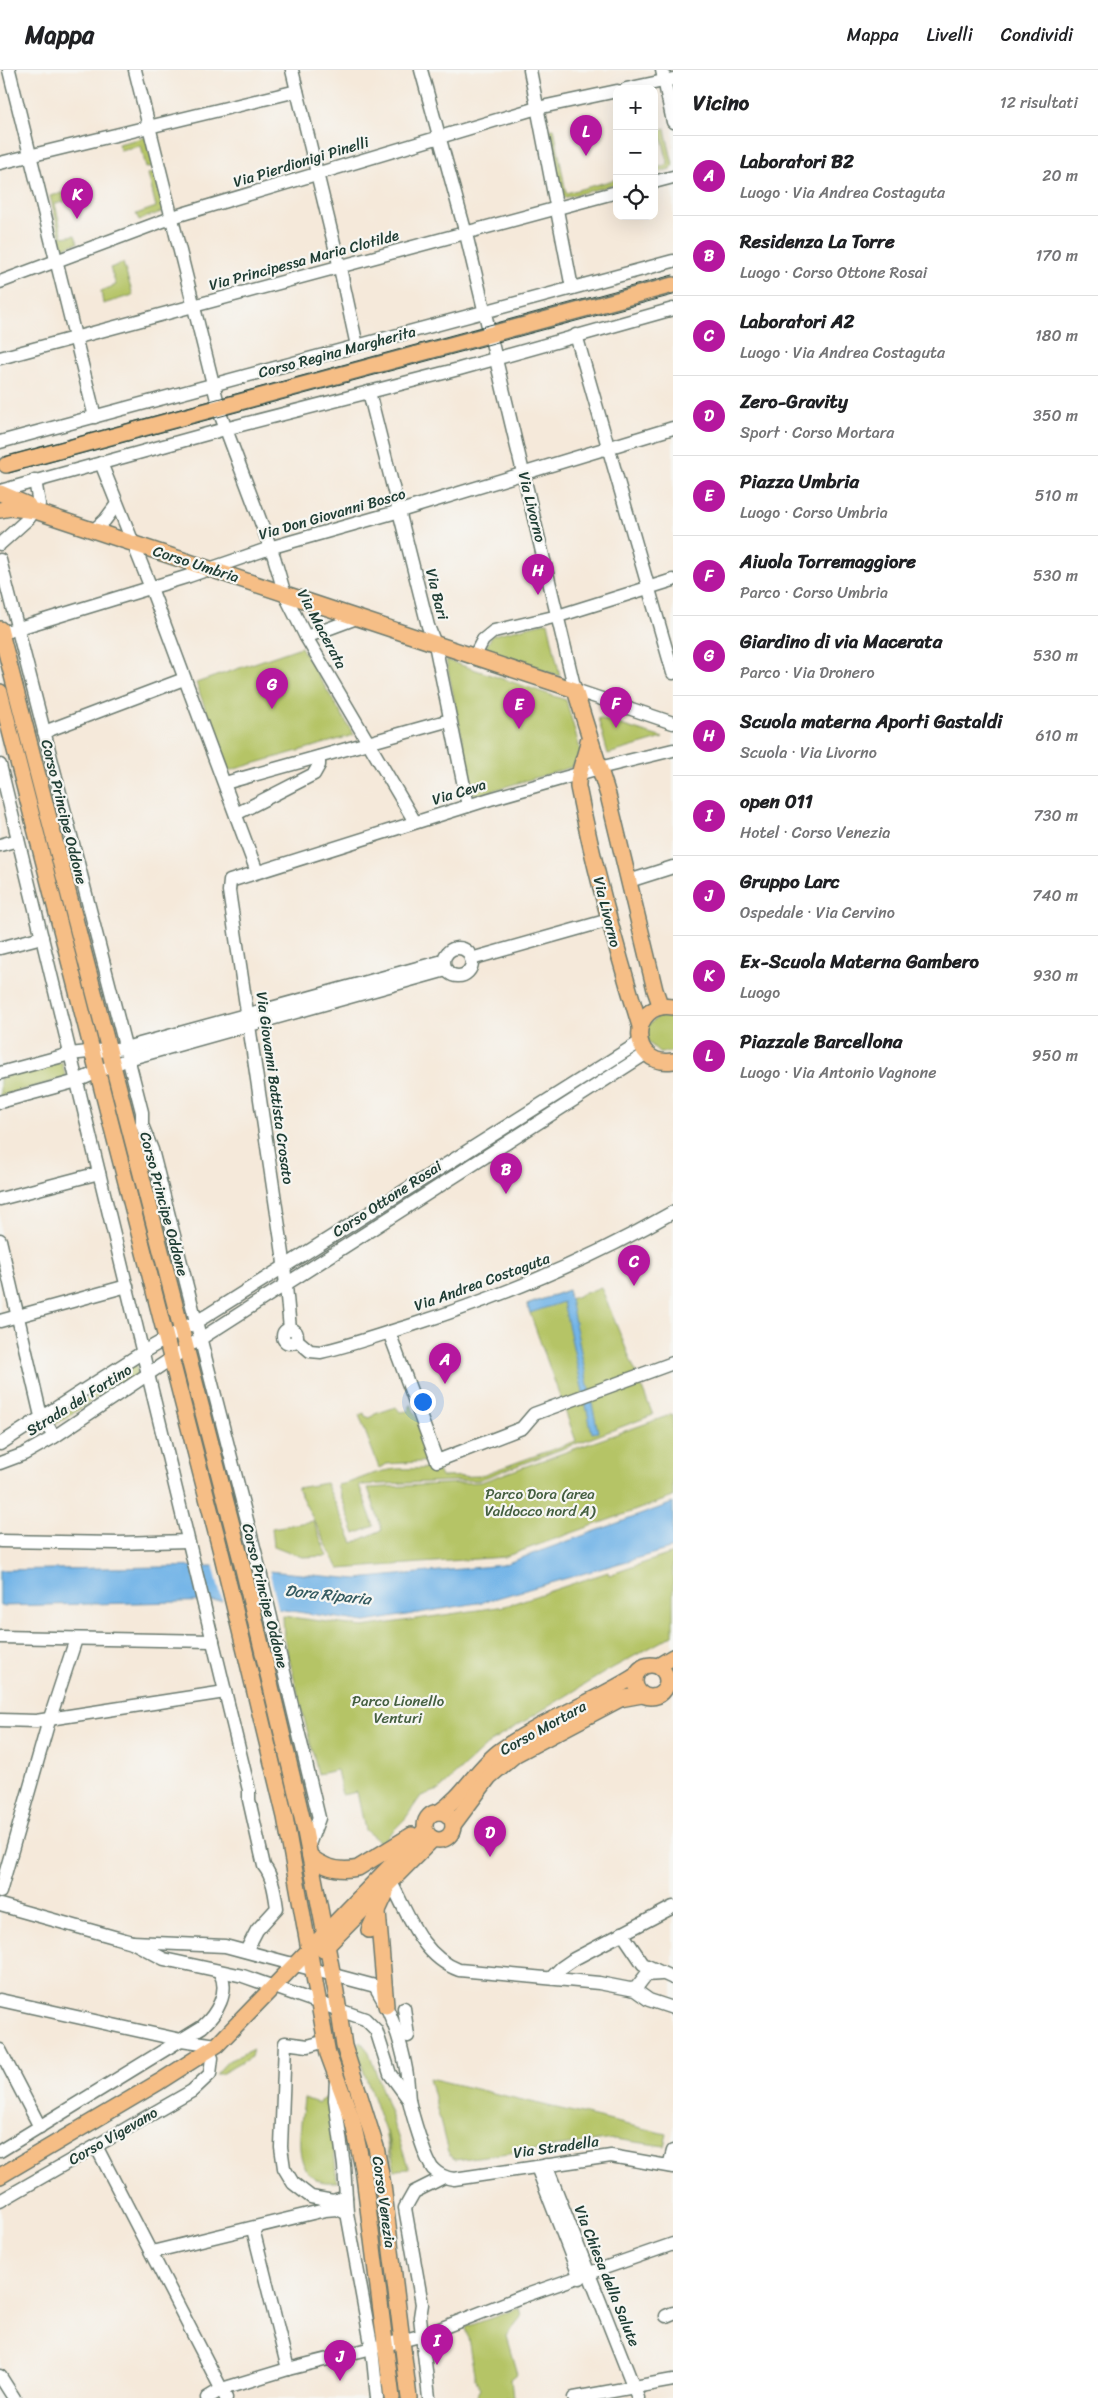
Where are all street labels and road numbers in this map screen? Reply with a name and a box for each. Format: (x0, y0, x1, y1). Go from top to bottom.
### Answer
street label: Via Pierdionigi Pinelli (230, 129, 373, 195)
street label: Via Principessa Maria Clotilde (206, 222, 402, 298)
street label: Corso Regina Margherita (255, 318, 419, 386)
street label: Via Livorno (511, 469, 553, 545)
street label: Via Don Giovanni Bosco (256, 480, 409, 547)
street label: Corso Umbria (150, 538, 243, 590)
street label: Via Bari (418, 566, 456, 623)
street label: Via Macerata (290, 584, 354, 674)
street label: Corso Principe Oddone (33, 737, 95, 888)
street label: Via Ceva (429, 771, 490, 813)
street label: Via Livorno (586, 874, 628, 950)
street label: Via Giovanni Battista Crosato (249, 990, 301, 1187)
street label: Corso Principe Oddone (132, 1129, 196, 1279)
street label: Corso Ottone Rosai (327, 1153, 448, 1244)
street label: Via Andrea Costaguta (410, 1245, 554, 1319)
street label: Strada del Fortino (21, 1357, 137, 1443)
street label: Corso Principe Oddone (234, 1521, 296, 1672)
street label: Corso Mortara (495, 1693, 592, 1763)
street label: Corso Vigevano (63, 2099, 163, 2172)
street label: Via Stradella (512, 2128, 601, 2166)
street label: Corso Venezia (365, 2154, 403, 2250)
street label: Via Chiesa della Salute (567, 2201, 647, 2351)

